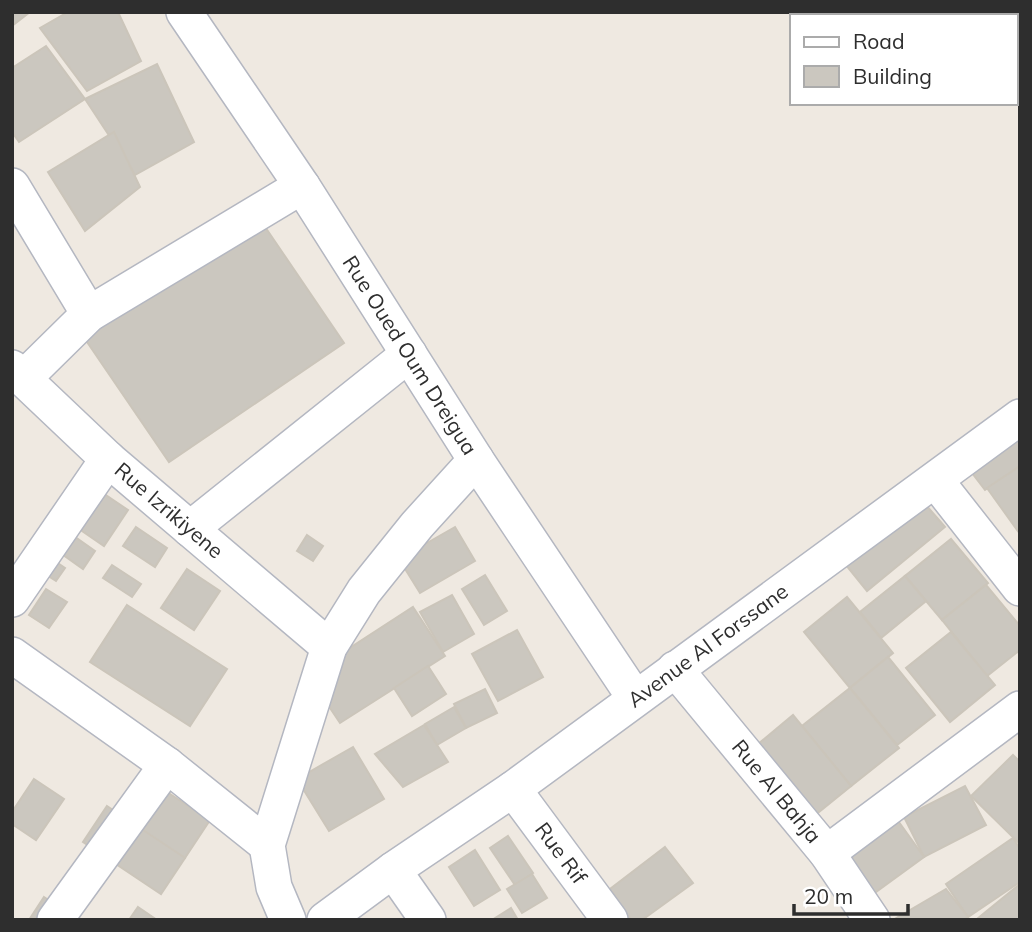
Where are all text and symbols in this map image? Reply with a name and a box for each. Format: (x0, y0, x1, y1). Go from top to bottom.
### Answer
legend (790, 14, 1018, 105)
text: Road (853, 28, 904, 54)
text: Building (853, 63, 932, 89)
street label: Rue Oued Oum Dreigua (338, 251, 483, 459)
street label: Rue Izrikiyene (110, 456, 229, 563)
street label: Avenue Al Forssane (622, 578, 793, 713)
street label: Rue Al Bahja (727, 734, 827, 848)
street label: Rue Rif (530, 817, 593, 889)
scale bar (794, 872, 908, 916)
text: 20 m (804, 883, 853, 909)

